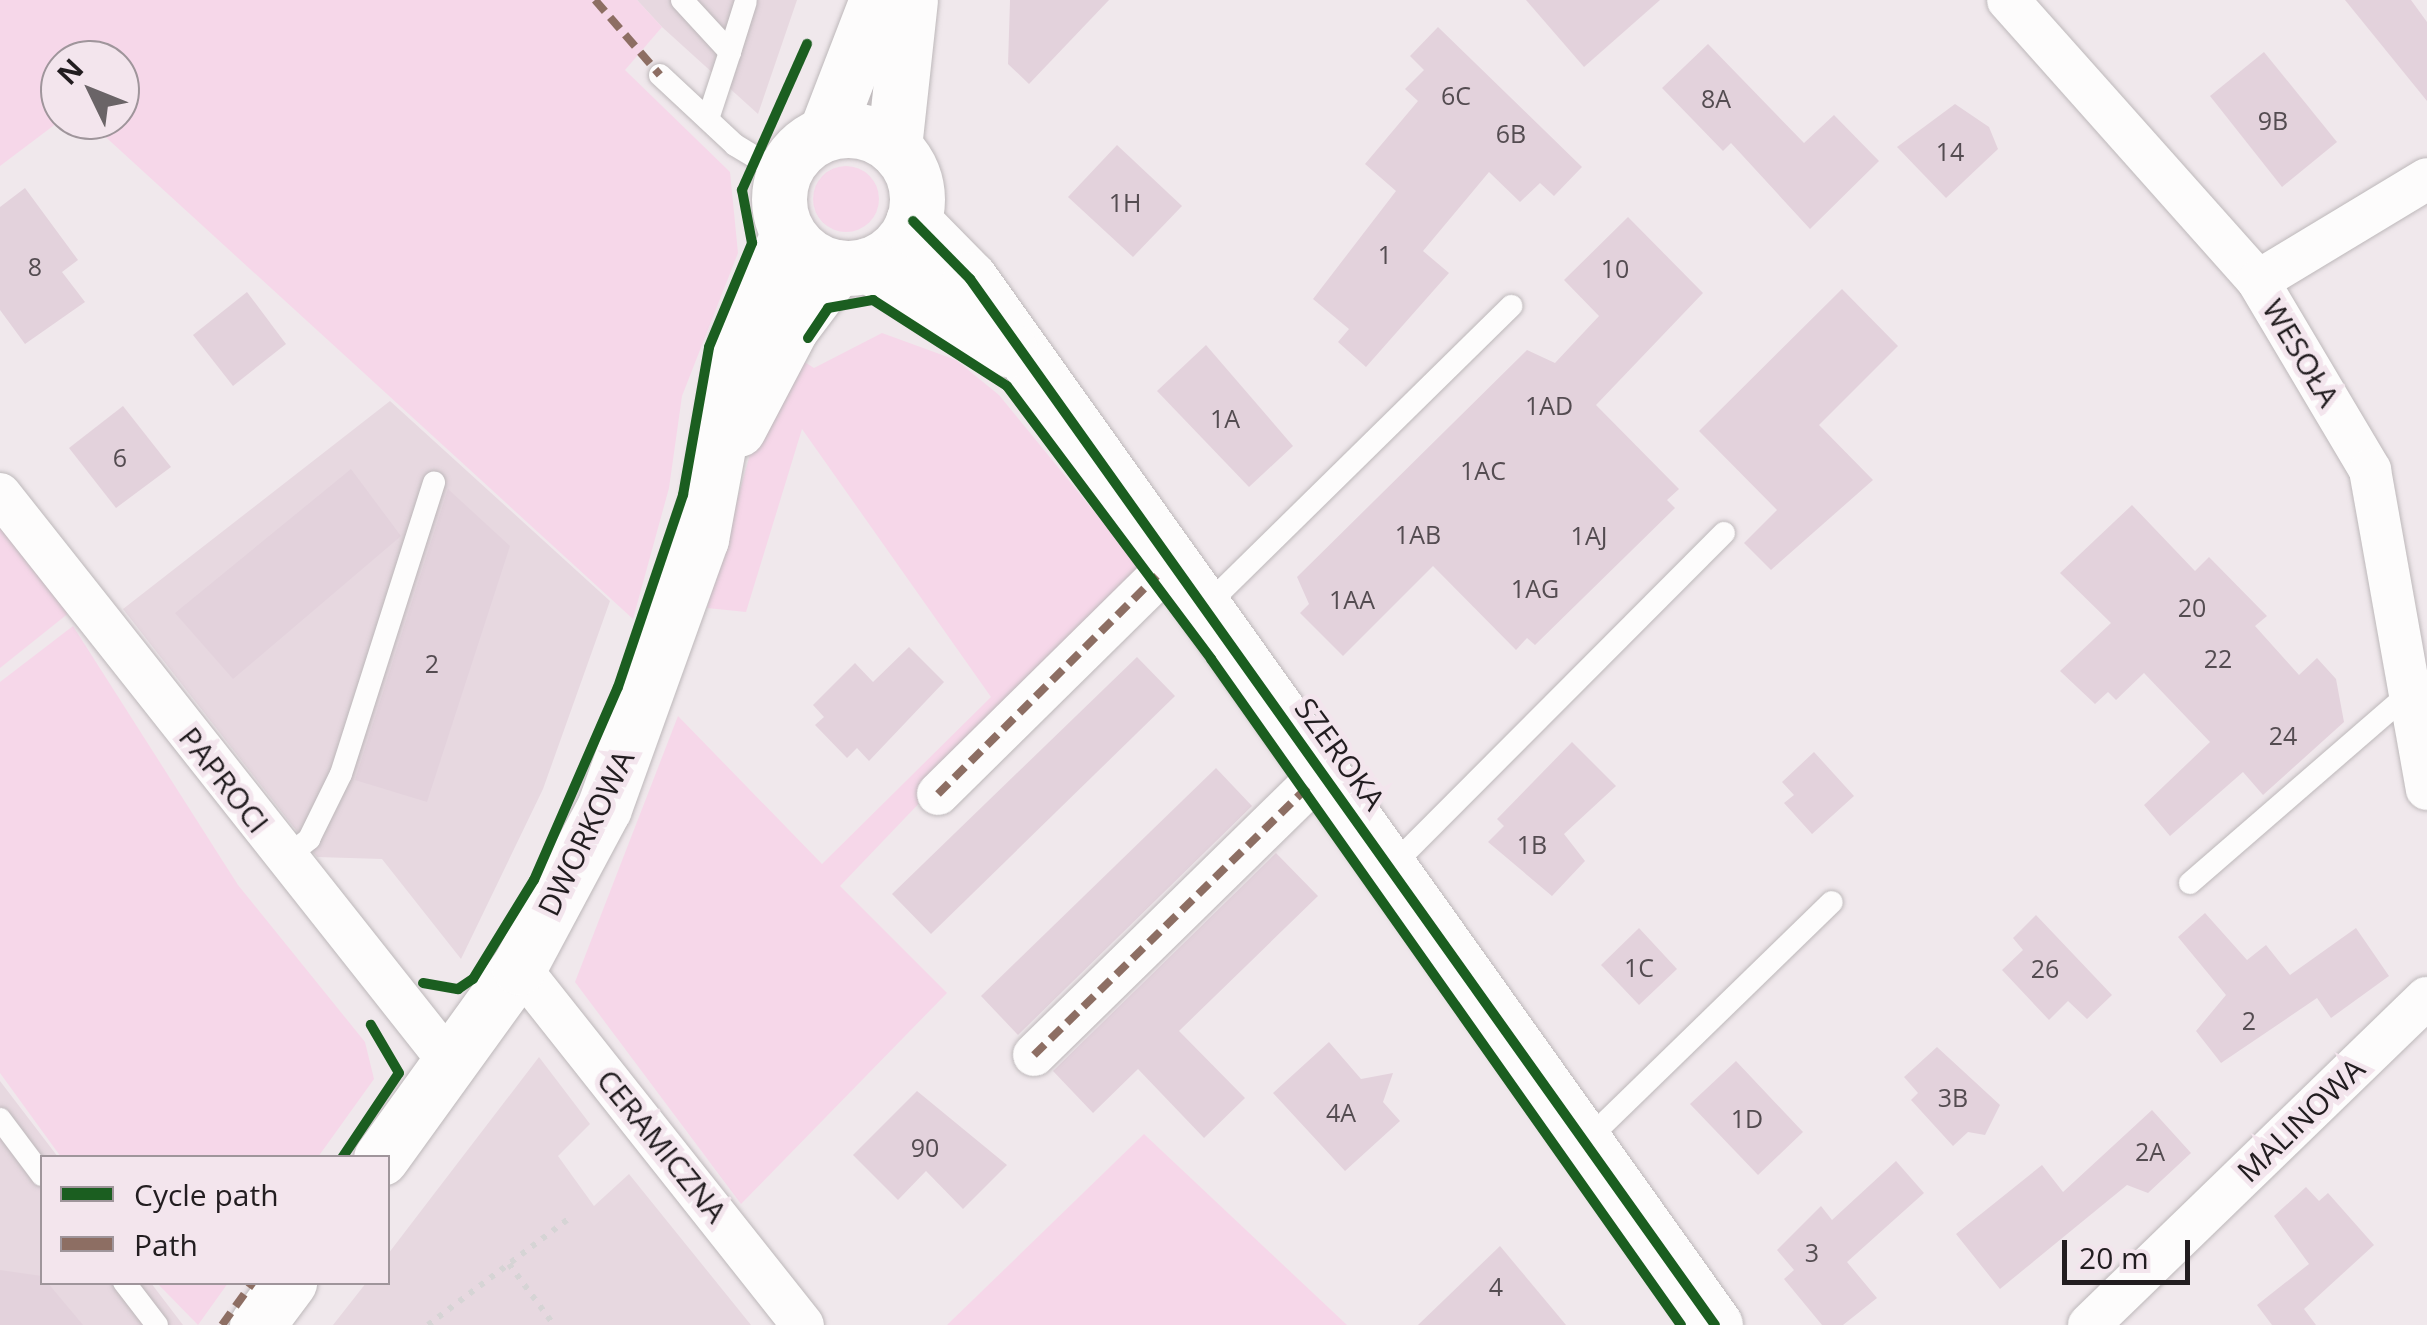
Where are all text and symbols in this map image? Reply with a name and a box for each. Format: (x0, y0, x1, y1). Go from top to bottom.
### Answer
north arrow (40, 40, 140, 140)
text: N (48, 50, 91, 92)
house number: 6C (1441, 80, 1471, 110)
house number: 8A (1701, 83, 1731, 113)
house number: 9B (2258, 105, 2288, 135)
house number: 6B (1496, 118, 1526, 148)
house number: 14 (1936, 136, 1964, 166)
house number: 1H (1109, 187, 1141, 217)
house number: 1 (1378, 239, 1392, 269)
house number: 8 (28, 251, 42, 281)
house number: 10 (1601, 253, 1629, 283)
street label: WESOŁA (2255, 293, 2347, 413)
house number: 1AD (1525, 390, 1573, 420)
house number: 1A (1210, 403, 1240, 433)
house number: 6 (113, 442, 127, 472)
house number: 1AC (1460, 455, 1506, 485)
house number: 1AB (1395, 519, 1441, 549)
house number: 1AJ (1571, 520, 1607, 550)
house number: 1AG (1511, 573, 1559, 603)
house number: 1AA (1329, 584, 1375, 614)
house number: 20 (2178, 592, 2206, 622)
house number: 22 (2204, 643, 2232, 673)
house number: 2 (425, 648, 439, 678)
street label: SZEROKA (1287, 691, 1393, 817)
street label: PAPROCI (172, 720, 276, 840)
house number: 24 (2269, 720, 2297, 750)
street label: DWORKOWA (530, 744, 642, 922)
house number: 1B (1517, 829, 1547, 859)
house number: 1C (1624, 952, 1654, 982)
house number: 26 (2031, 953, 2059, 983)
house number: 2 (2242, 1005, 2256, 1035)
street label: MALINOWA (2230, 1051, 2372, 1189)
street label: CERAMICZNA (589, 1062, 735, 1230)
house number: 3B (1938, 1082, 1968, 1112)
house number: 4A (1326, 1097, 1356, 1127)
house number: 1D (1731, 1103, 1763, 1133)
house number: 90 (911, 1132, 939, 1162)
house number: 2A (2135, 1136, 2165, 1166)
legend (40, 1155, 390, 1285)
text: Cycle path (134, 1174, 279, 1215)
scale bar (2067, 1220, 2194, 1282)
text: Path (134, 1224, 198, 1265)
house number: 3 (1805, 1237, 1819, 1267)
text: 20 m (2079, 1237, 2149, 1278)
house number: 4 (1489, 1271, 1503, 1301)

